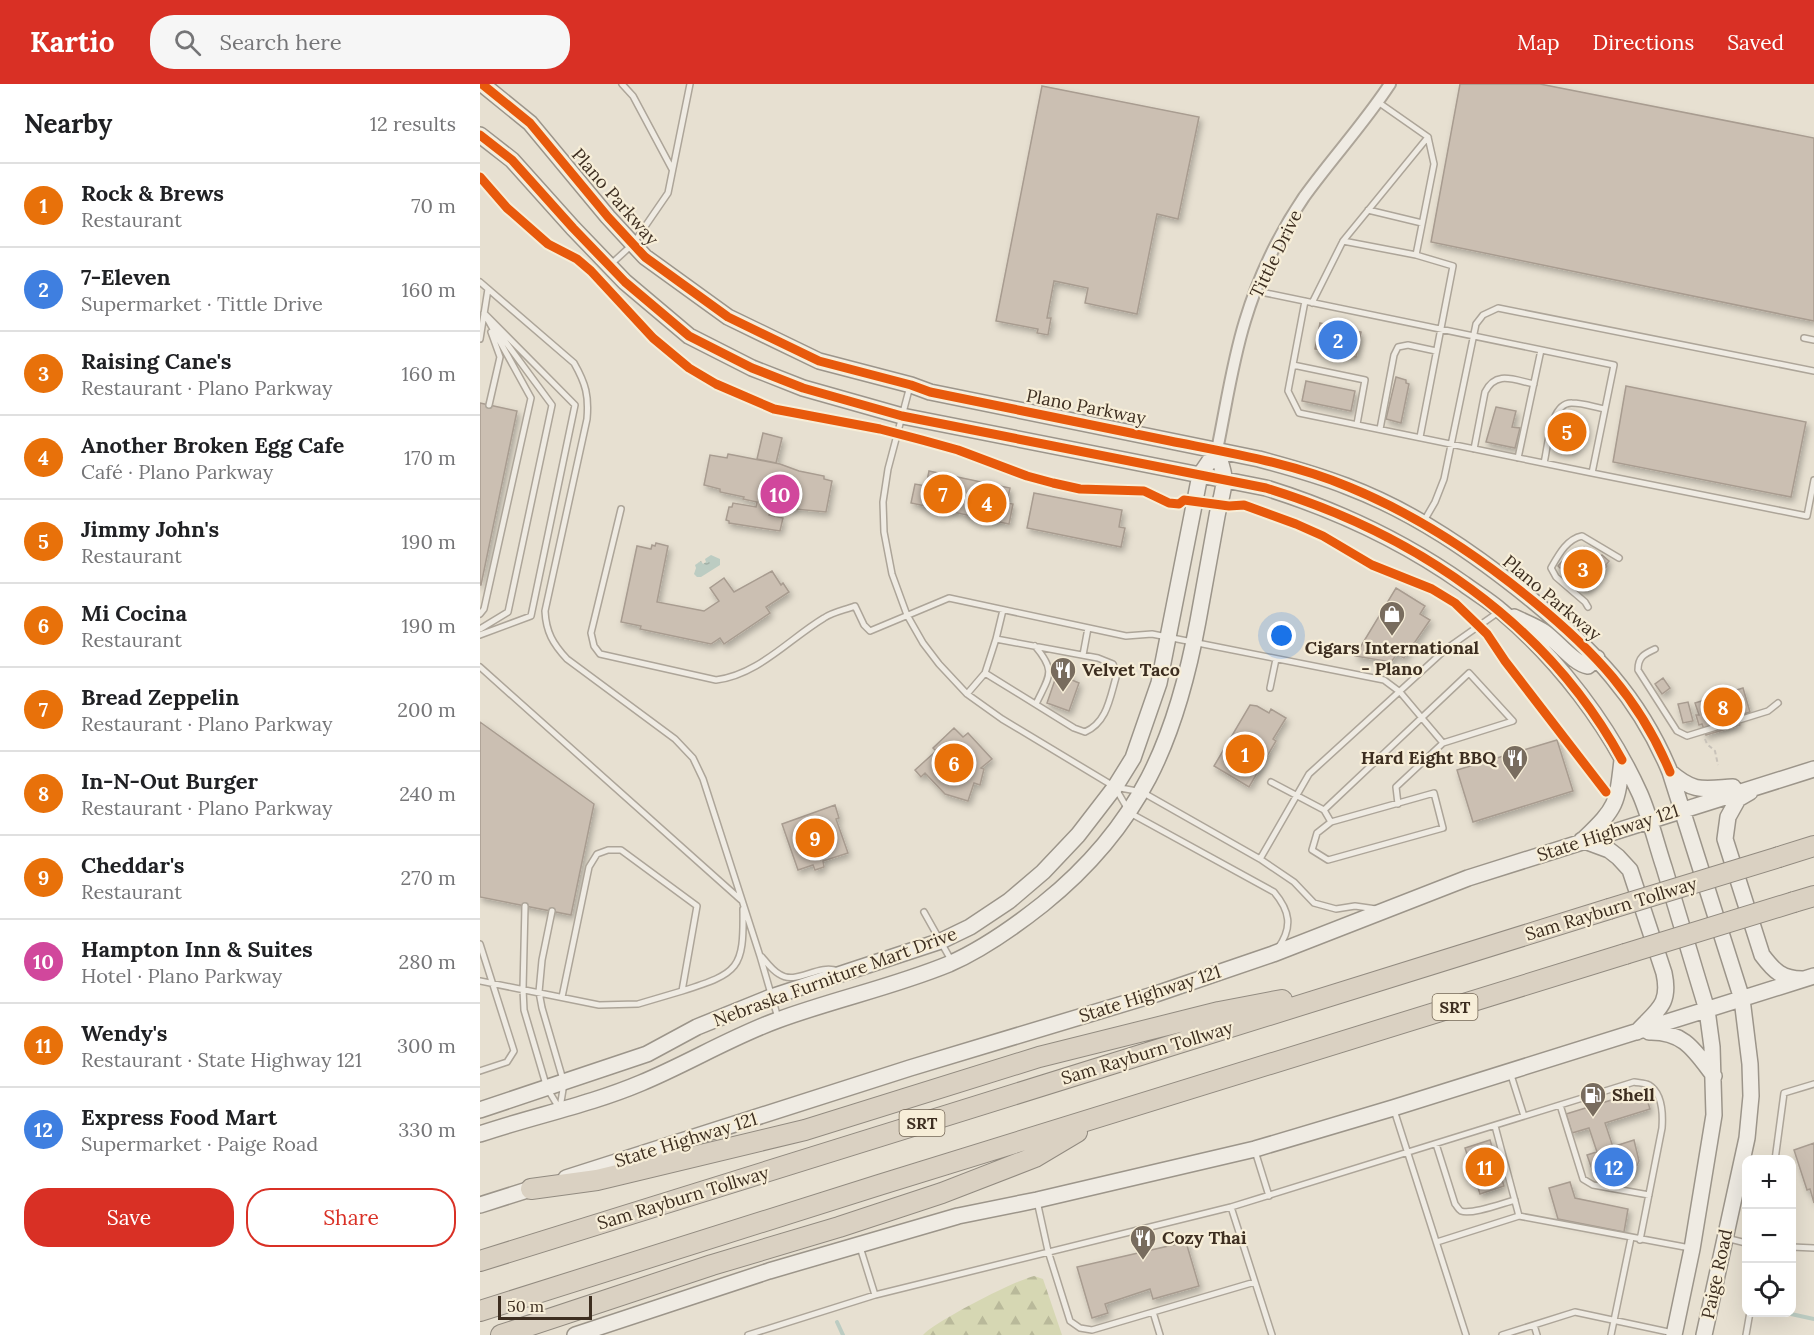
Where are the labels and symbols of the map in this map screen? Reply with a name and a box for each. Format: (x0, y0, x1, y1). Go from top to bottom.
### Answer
street label: Plano Parkway (567, 143, 664, 250)
street label: Tittle Drive (1244, 206, 1307, 302)
pin: 2 (1318, 318, 1358, 362)
street label: Plano Parkway (1024, 384, 1148, 429)
pin: 5 (1548, 410, 1586, 454)
pin: 10 (760, 472, 800, 516)
pin: 7 (924, 472, 962, 516)
pin: 4 (968, 480, 1006, 526)
pin: 3 (1564, 546, 1602, 592)
street label: Plano Parkway (1498, 550, 1607, 646)
shop icon: Cigars International - Plano (1377, 599, 1407, 637)
your location (1267, 621, 1296, 650)
place label: Cigars International - Plano (1305, 636, 1480, 680)
restaurant icon: Velvet Taco (1048, 655, 1078, 693)
place label: Velvet Taco (1082, 658, 1180, 681)
pin: 8 (1704, 684, 1742, 730)
pin: 1 (1226, 732, 1264, 776)
pin: 6 (934, 740, 974, 786)
restaurant icon: Hard Eight BBQ (1500, 743, 1530, 781)
place label: Hard Eight BBQ (1361, 746, 1497, 769)
street label: State Highway 121 (1534, 799, 1682, 866)
pin: 9 (796, 816, 834, 861)
street label: Sam Rayburn Tollway (1522, 871, 1700, 946)
street label: Nebraska Furniture Mart Drive (710, 922, 960, 1031)
street label: State Highway 121 (1076, 960, 1224, 1027)
road number: SRT (1432, 994, 1478, 1020)
street label: Sam Rayburn Tollway (1058, 1015, 1236, 1090)
fuel station icon: Shell (1578, 1080, 1608, 1118)
place label: Shell (1612, 1083, 1655, 1106)
street label: State Highway 121 (612, 1107, 760, 1172)
road number: SRT (900, 1110, 944, 1136)
pin: 11 (1466, 1144, 1504, 1190)
pin: 12 (1594, 1144, 1634, 1190)
street label: Sam Rayburn Tollway (594, 1160, 772, 1235)
restaurant icon: Cozy Thai (1128, 1223, 1158, 1261)
place label: Cozy Thai (1162, 1226, 1247, 1249)
street label: Paige Road (1696, 1227, 1737, 1321)
scale bar (498, 1293, 592, 1320)

